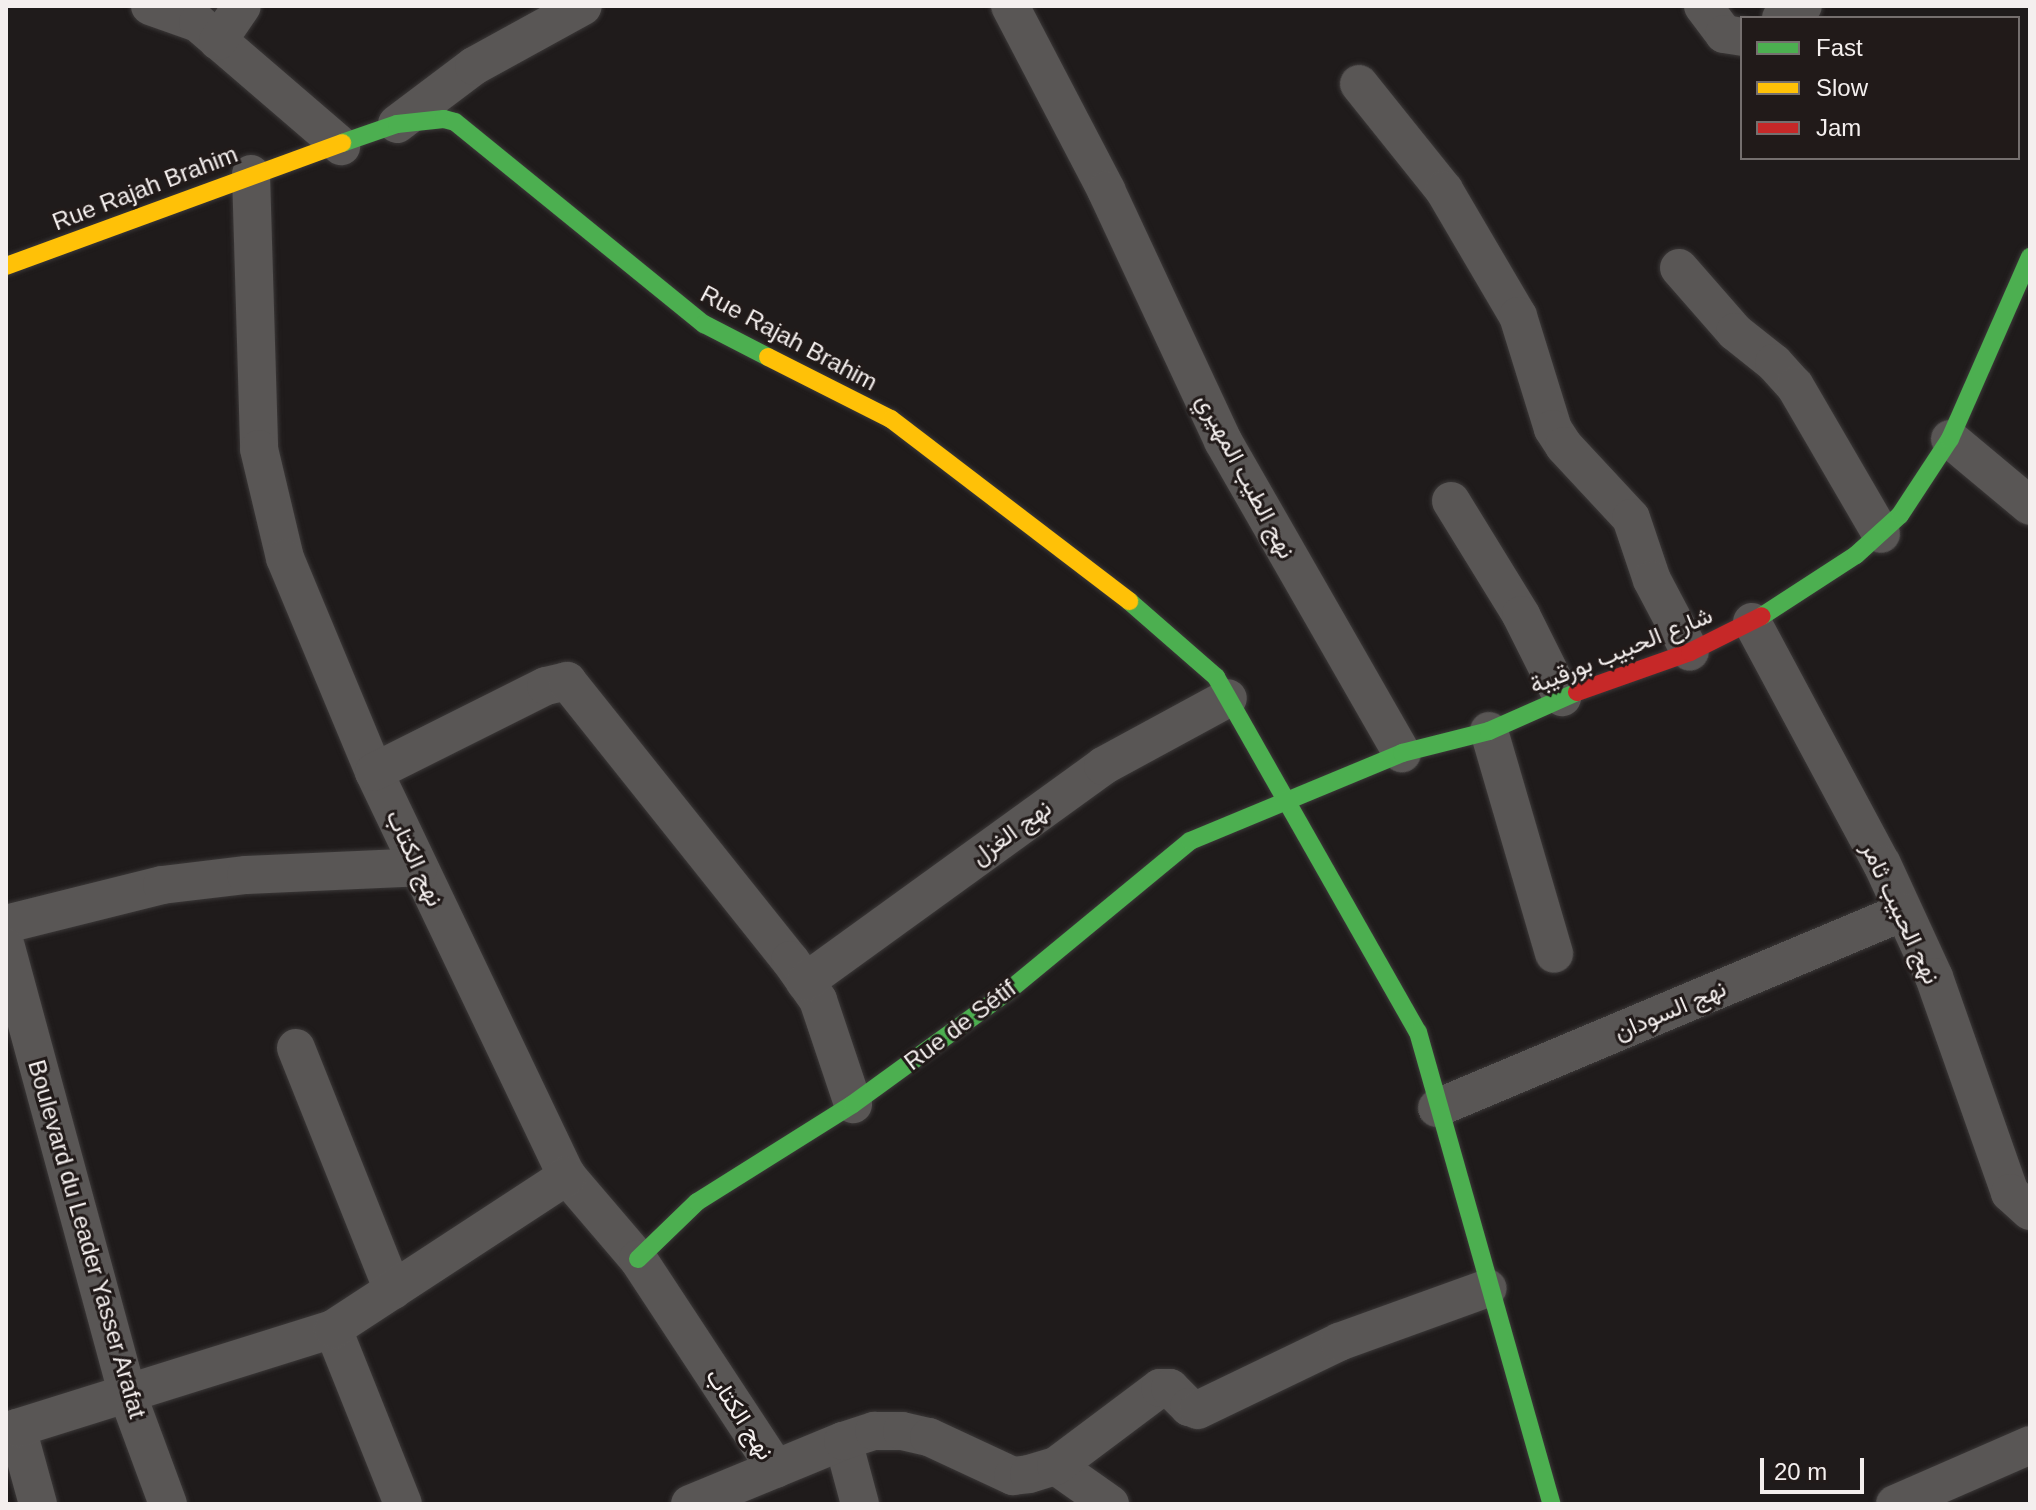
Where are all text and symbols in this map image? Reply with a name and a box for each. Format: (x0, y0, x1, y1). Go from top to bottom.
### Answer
legend (1740, 16, 2020, 160)
text: Fast (1816, 34, 1863, 61)
text: Slow (1816, 74, 1868, 101)
text: Jam (1816, 114, 1861, 141)
street label: Rue Rajah Brahim (48, 139, 242, 237)
street label: Rue Rajah Brahim (696, 279, 882, 397)
street label: نهج الطيب المهيري (1191, 389, 1301, 563)
street label: شارع الحبيب بورقيبة (1525, 600, 1717, 700)
street label: نهج الغزل (965, 793, 1057, 871)
street label: نهج الكتاب (380, 805, 450, 911)
street label: نهج الحبيب ثامر (1856, 838, 1946, 988)
street label: Rue de Sétif (899, 974, 1021, 1076)
street label: نهج السودان (1610, 974, 1730, 1046)
street label: Boulevard du Leader Yasser Arafat (22, 1056, 152, 1422)
street label: نهج الكتاب (700, 1363, 780, 1465)
scale bar (1764, 1442, 1868, 1492)
text: 20 m (1774, 1458, 1827, 1485)

